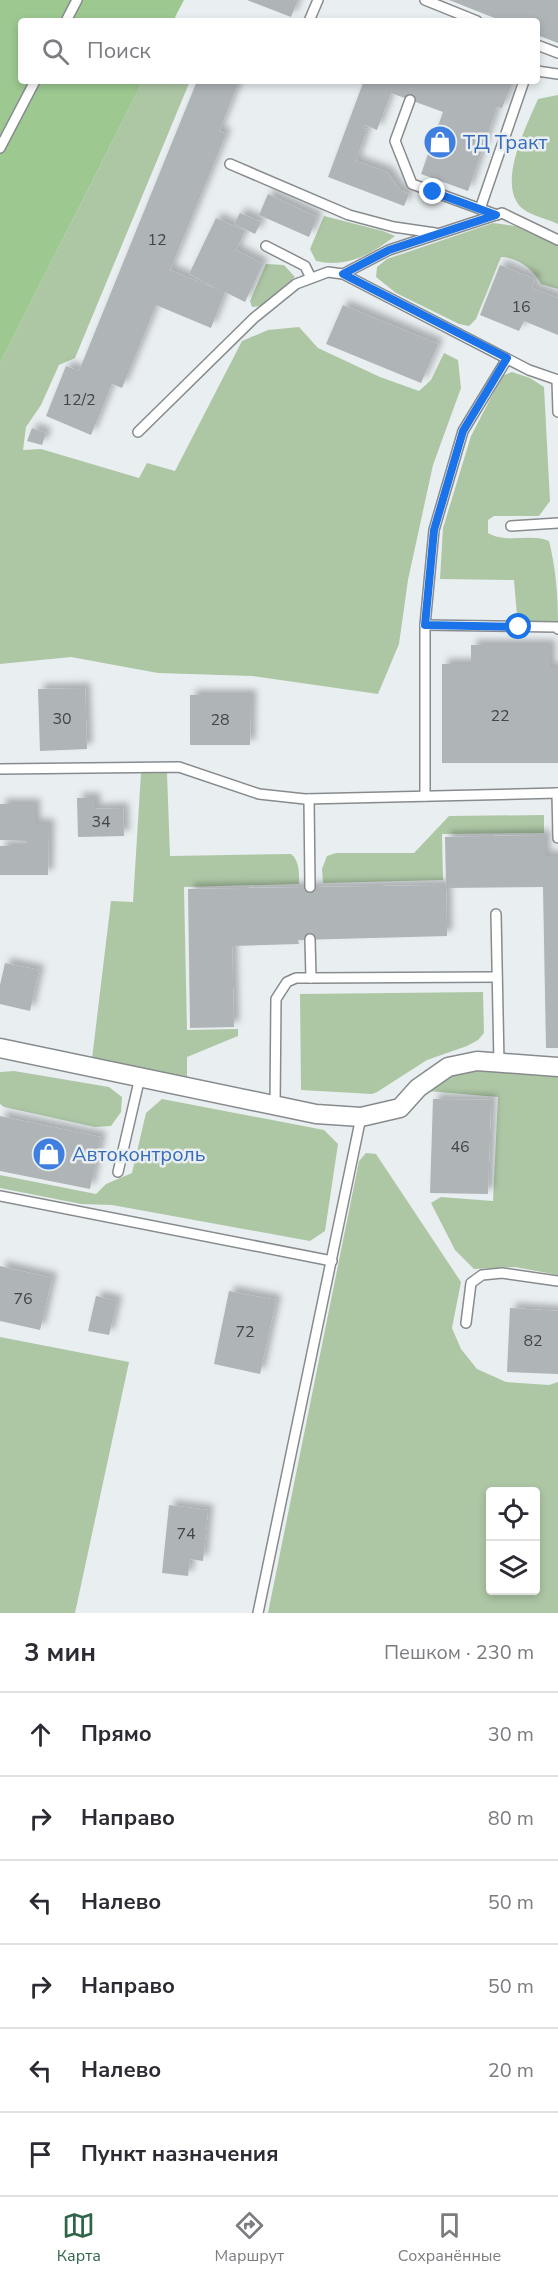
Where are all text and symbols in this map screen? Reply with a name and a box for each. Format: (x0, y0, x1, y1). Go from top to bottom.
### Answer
search box (18, 18, 540, 84)
icon: search (39, 35, 72, 68)
text: Поиск (87, 36, 151, 66)
shop icon: ТД Тракт (422, 124, 458, 160)
place label: ТД Тракт (463, 129, 548, 156)
route end (419, 178, 445, 204)
house number: 12 (147, 229, 167, 251)
house number: 16 (511, 296, 531, 318)
house number: 12/2 (62, 389, 96, 411)
route start (505, 613, 531, 639)
house number: 22 (490, 705, 510, 727)
house number: 30 (52, 708, 72, 730)
house number: 28 (210, 709, 230, 731)
house number: 34 (91, 811, 111, 833)
shop icon: Автоконтроль (31, 1136, 67, 1172)
house number: 46 (450, 1136, 470, 1158)
place label: Автоконтроль (72, 1141, 206, 1168)
house number: 76 (13, 1288, 33, 1310)
house number: 72 (235, 1321, 255, 1343)
house number: 82 (523, 1330, 543, 1352)
map controls (486, 1487, 540, 1595)
button: locate (486, 1487, 540, 1541)
house number: 74 (176, 1523, 196, 1545)
button: layers (486, 1541, 540, 1595)
text: 3 мин (24, 1635, 96, 1670)
text: Пешком · 230 m (384, 1639, 534, 1666)
icon: ahead (24, 1718, 57, 1751)
text: Прямо (81, 1719, 152, 1749)
text: 30 m (488, 1721, 534, 1748)
icon: right (24, 1802, 57, 1835)
text: Направо (81, 1803, 175, 1833)
text: 80 m (488, 1805, 534, 1832)
icon: left (24, 1886, 57, 1919)
text: Налево (81, 1887, 161, 1917)
text: 50 m (488, 1889, 534, 1916)
icon: right (24, 1970, 57, 2003)
text: Направо (81, 1971, 175, 2001)
text: 50 m (488, 1973, 534, 2000)
icon: left (24, 2054, 57, 2087)
text: Налево (81, 2055, 161, 2085)
text: 20 m (488, 2057, 534, 2084)
icon: arrive (24, 2138, 57, 2171)
text: Пункт назначения (81, 2139, 279, 2169)
tab: Карта (57, 2209, 101, 2267)
tab: Маршрут (215, 2209, 284, 2267)
tab: Сохранённые (398, 2209, 501, 2267)

